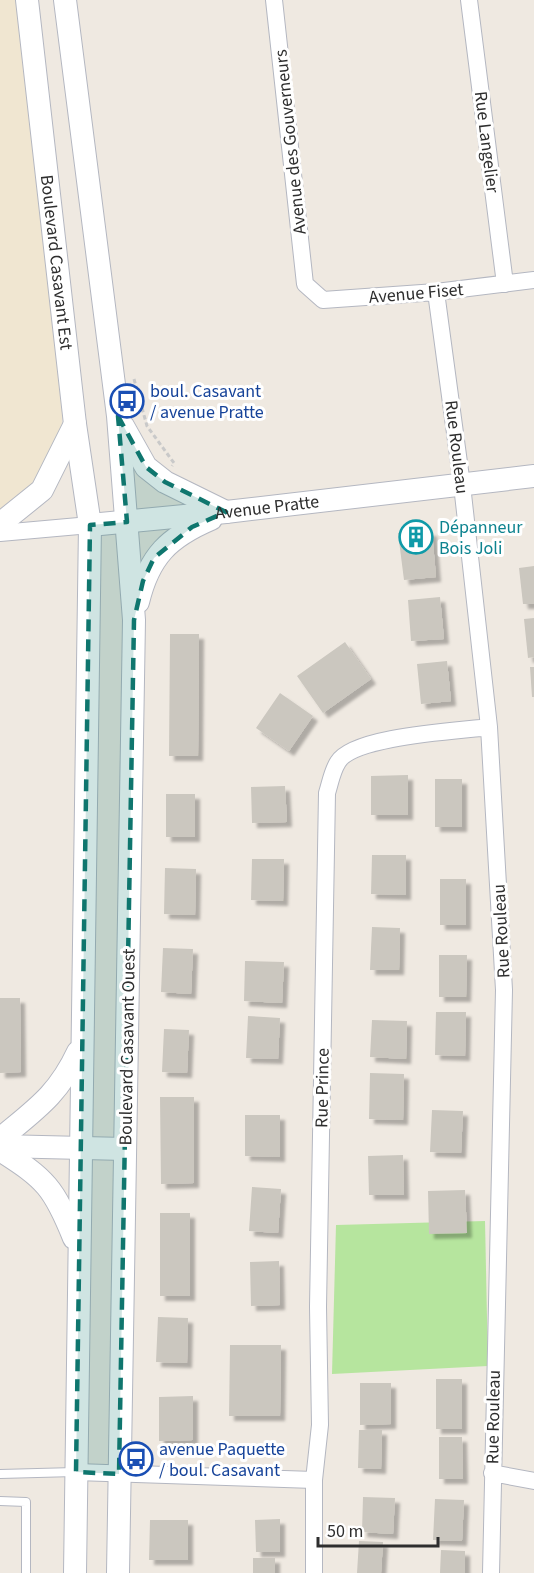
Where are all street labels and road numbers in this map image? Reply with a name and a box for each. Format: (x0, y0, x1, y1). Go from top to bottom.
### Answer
street label: Avenue des Gouverneurs (268, 48, 313, 236)
street label: Rue Langelier (468, 90, 505, 195)
street label: Boulevard Casavant Est (34, 174, 79, 351)
street label: Avenue Fiset (368, 277, 464, 310)
street label: Rue Rouleau (438, 399, 475, 495)
street label: Avenue Pratte (214, 489, 321, 526)
street label: Rue Rouleau (487, 883, 516, 979)
street label: Boulevard Casavant Ouest (113, 948, 142, 1146)
street label: Rue Prince (309, 1048, 336, 1128)
street label: Rue Rouleau (480, 1370, 507, 1464)

